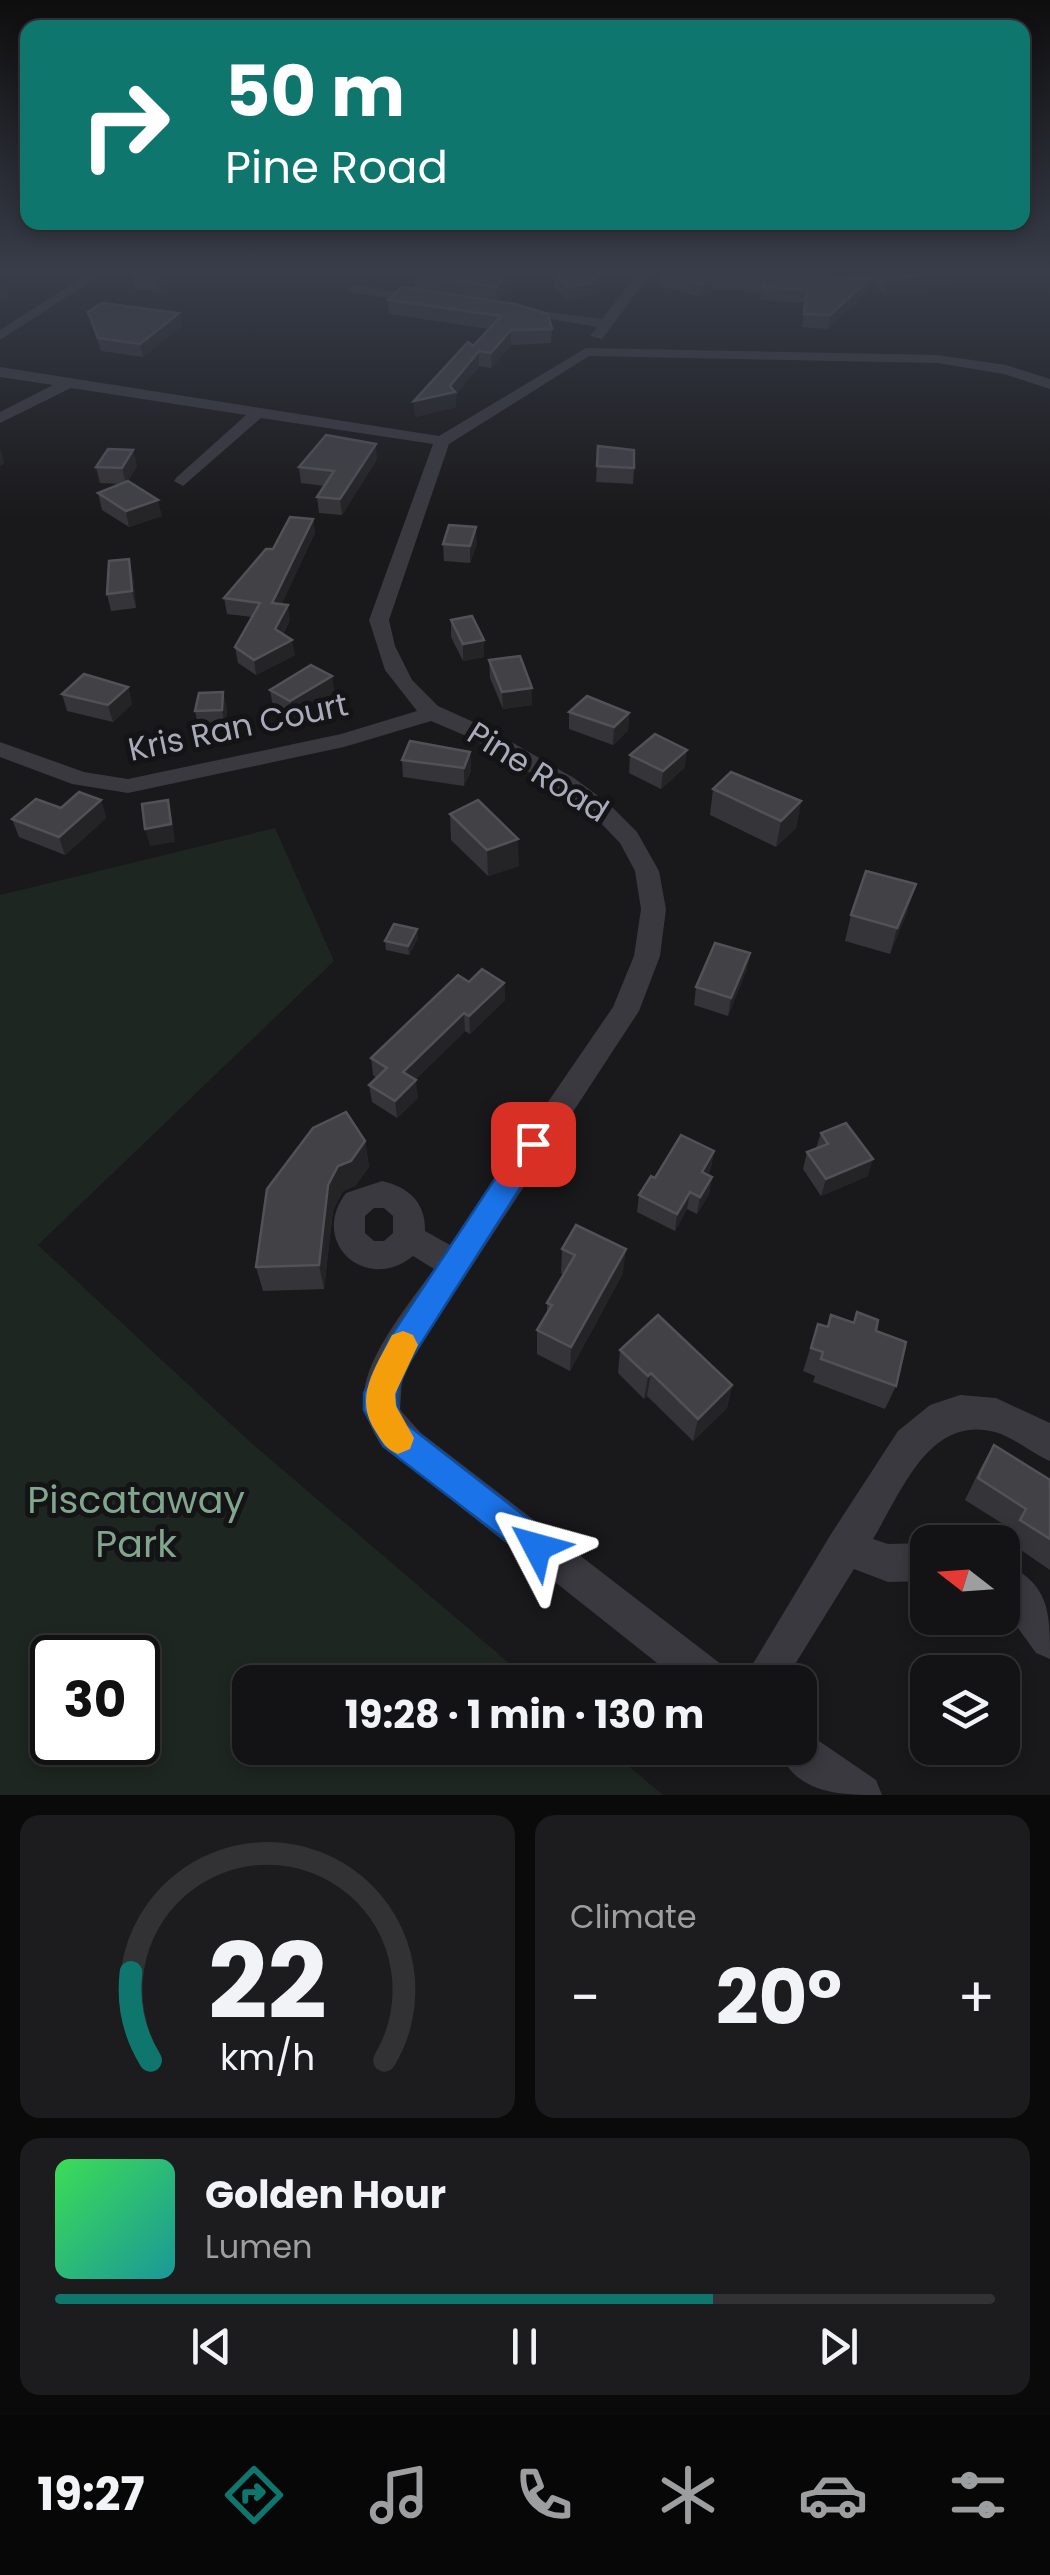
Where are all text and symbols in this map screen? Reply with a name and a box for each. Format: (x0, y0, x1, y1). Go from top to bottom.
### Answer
text: 50 m (225, 42, 405, 141)
icon: right (60, 60, 190, 190)
text: Pine Road (225, 136, 448, 199)
street label: Kris Ran Court (124, 681, 352, 772)
street label: Pine Road (459, 711, 617, 833)
pin (491, 1102, 576, 1187)
icon: arrive (506, 1117, 561, 1172)
park label: Piscataway Park (27, 1473, 245, 1570)
position arrow (485, 1495, 589, 1599)
north arrow (910, 1525, 1020, 1635)
map controls (910, 1525, 1020, 1765)
speed limit sign: 30 (30, 1635, 160, 1765)
button: layers (910, 1655, 1020, 1765)
text: 19:28 · 1 min · 130 m (345, 1688, 704, 1741)
text: Climate (570, 1894, 697, 1939)
text: 22 (208, 1909, 327, 2054)
text: 20° (716, 1945, 842, 2050)
text: − (570, 1959, 600, 2036)
text: + (957, 1959, 995, 2036)
text: km/h (220, 2032, 315, 2083)
text: Golden Hour (205, 2168, 446, 2221)
text: Lumen (205, 2224, 313, 2269)
icon: previous (184, 2319, 239, 2374)
icon: pause (497, 2319, 552, 2374)
icon: next (811, 2319, 866, 2374)
icon: directions (219, 2460, 289, 2530)
icon: music (364, 2460, 434, 2530)
icon: phone (509, 2460, 579, 2530)
icon: climate (653, 2460, 723, 2530)
icon: car (798, 2460, 868, 2530)
icon: filters (943, 2460, 1013, 2530)
text: 19:27 (37, 2463, 145, 2526)

